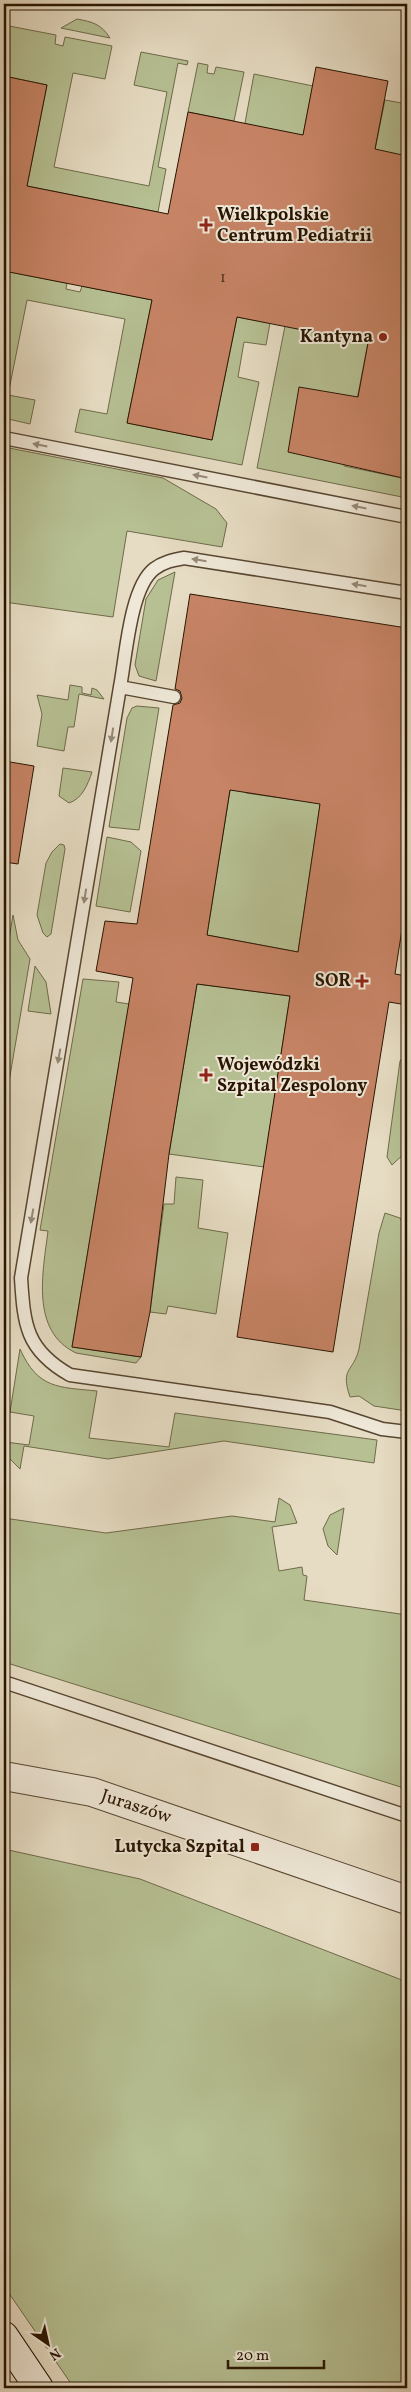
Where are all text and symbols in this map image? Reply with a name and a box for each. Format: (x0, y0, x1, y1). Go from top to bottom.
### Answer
place label: Wielkpolskie Centrum Pediatrii (217, 203, 372, 249)
marker: Wielkpolskie Centrum Pediatrii (199, 218, 213, 232)
house number: 1 (220, 268, 226, 289)
place label: Kantyna (300, 325, 373, 350)
marker: Kantyna (377, 331, 389, 343)
one-way arrow (33, 441, 48, 449)
one-way arrow (191, 472, 207, 480)
one-way arrow (351, 503, 367, 511)
one-way arrow (190, 556, 206, 564)
one-way arrow (351, 581, 367, 589)
one-way arrow (107, 728, 115, 744)
one-way arrow (81, 888, 89, 904)
place label: SOR (315, 969, 351, 994)
marker: SOR (355, 974, 369, 988)
one-way arrow (54, 1048, 62, 1064)
place label: Wojewódzki Szpital Zespolony (217, 1053, 367, 1099)
marker: Wojewódzki Szpital Zespolony (199, 1068, 213, 1082)
one-way arrow (27, 1209, 35, 1225)
street label: Juraszów (98, 1784, 174, 1830)
place label: Lutycka Szpital (115, 1835, 245, 1860)
marker: Lutycka Szpital (249, 1841, 261, 1853)
north arrow (22, 2320, 72, 2370)
scale bar (228, 2337, 325, 2369)
text: N (45, 2343, 64, 2364)
text: 20 m (236, 2346, 269, 2367)

